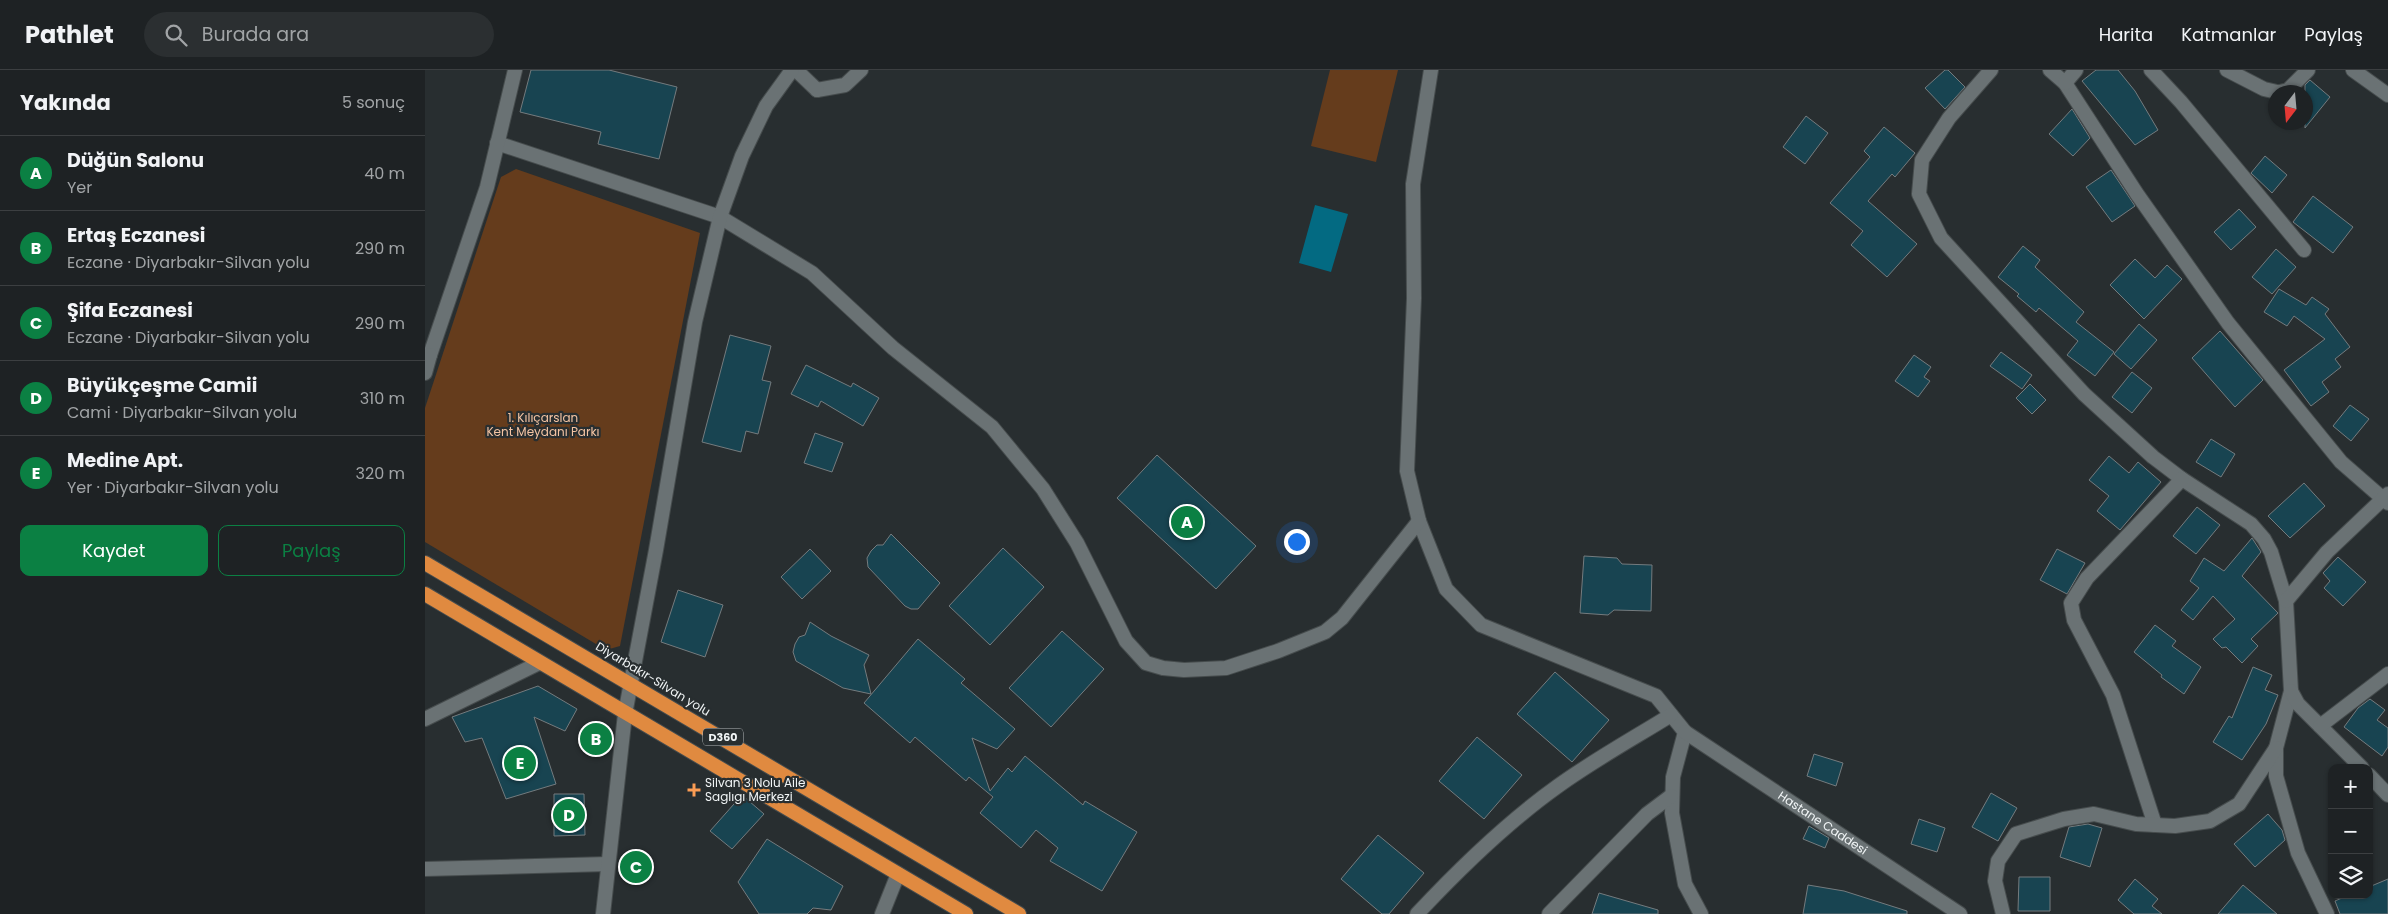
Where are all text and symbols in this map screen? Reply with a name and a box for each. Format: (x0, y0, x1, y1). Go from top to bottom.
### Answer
search box (144, 12, 494, 57)
text: Pathlet (25, 18, 114, 51)
icon: search (162, 21, 190, 49)
text: Burada ara (202, 21, 309, 48)
text: Harita (2099, 22, 2153, 47)
text: Katmanlar (2181, 22, 2276, 47)
text: Paylaş (2304, 22, 2363, 47)
north arrow (2268, 85, 2313, 130)
text: Yakında (20, 88, 111, 117)
text: 5 sonuç (342, 91, 405, 114)
text: Düğün Salonu (67, 147, 204, 174)
text: A (30, 162, 42, 185)
text: 40 m (364, 162, 405, 185)
text: Yer (67, 176, 92, 199)
text: Ertaş Eczanesi (67, 222, 205, 249)
text: B (31, 237, 41, 260)
text: 290 m (355, 237, 405, 260)
text: Eczane · Diyarbakır-Silvan yolu (67, 251, 310, 274)
text: Şifa Eczanesi (67, 297, 193, 324)
text: C (30, 312, 42, 335)
text: 290 m (355, 312, 405, 335)
text: Eczane · Diyarbakır-Silvan yolu (67, 326, 310, 349)
text: Büyükçeşme Camii (67, 372, 257, 399)
text: D (30, 387, 42, 410)
text: 310 m (360, 387, 405, 410)
text: Cami · Diyarbakır-Silvan yolu (67, 401, 297, 424)
park label: 1. Kılıçarslan Kent Meydanı Parkı (486, 409, 600, 440)
text: Medine Apt. (67, 447, 183, 474)
text: E (32, 462, 40, 485)
text: 320 m (356, 462, 405, 485)
text: Yer · Diyarbakır-Silvan yolu (67, 476, 279, 499)
pin: A (1171, 503, 1203, 541)
button: Kaydet (20, 525, 208, 576)
button: Paylaş (218, 525, 405, 576)
your location (1284, 529, 1310, 555)
street label: Diyarbakır-Silvan yolu (593, 638, 714, 720)
pin: B (580, 720, 612, 758)
road number: D360 (703, 729, 743, 746)
pin: E (504, 744, 536, 782)
map controls (2328, 764, 2373, 899)
button: + (2328, 764, 2373, 809)
place label: Silvan 3 Nolu Aile Saglıgı Merkezi (705, 774, 805, 805)
marker: Silvan 3 Nolu Aile Saglıgı Merkezi (687, 783, 701, 797)
street label: Hastane Caddesi (1775, 787, 1871, 858)
pin: D (553, 796, 585, 834)
button: − (2328, 809, 2373, 854)
pin: C (620, 848, 652, 886)
button: layers (2328, 854, 2373, 899)

